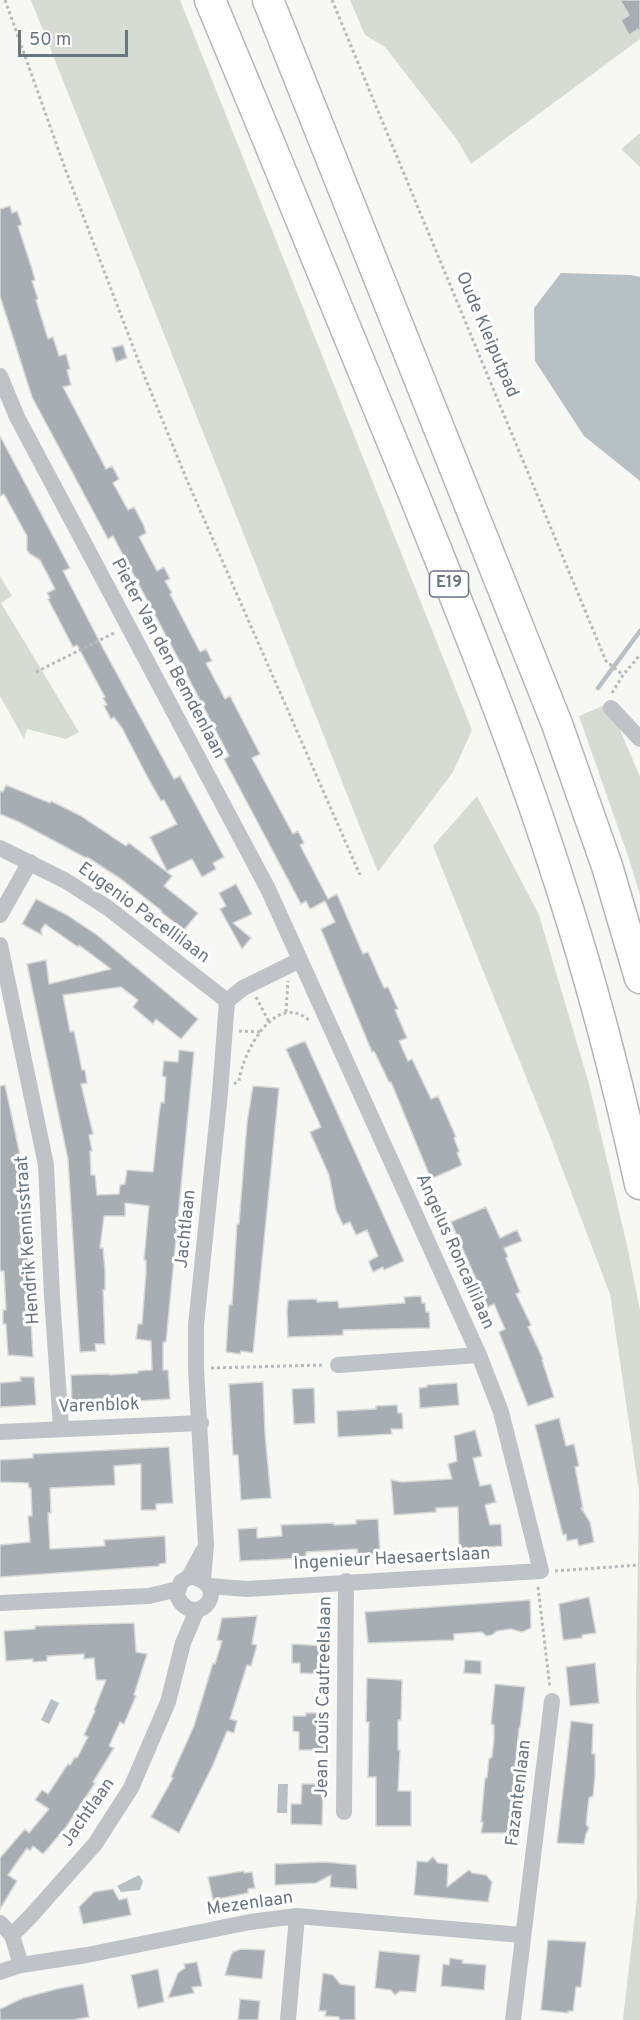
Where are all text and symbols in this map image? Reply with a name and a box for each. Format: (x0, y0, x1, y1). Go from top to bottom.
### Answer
scale bar (21, 18, 130, 56)
text: 50 m (29, 29, 71, 52)
street label: Oude Kleiputpad (450, 269, 522, 401)
street label: Pieter Van den Bemdenlaan (105, 555, 229, 763)
road number: E19 (430, 571, 468, 597)
street label: Eugenio Pacellilaan (73, 859, 213, 969)
street label: Hendrik Kennisstraat (12, 1155, 46, 1325)
street label: Angelus Roncallilaan (410, 1171, 498, 1333)
street label: Jachtlaan (172, 1189, 202, 1269)
street label: Varenblok (58, 1395, 140, 1419)
street label: Ingenieur Haesaertslaan (293, 1544, 491, 1576)
street label: Jean Louis Cautreelslaan (312, 1596, 338, 1798)
street label: Fazantenlaan (503, 1738, 537, 1848)
street label: Jachtlaan (58, 1774, 120, 1852)
street label: Mezenlaan (205, 1888, 295, 1922)

